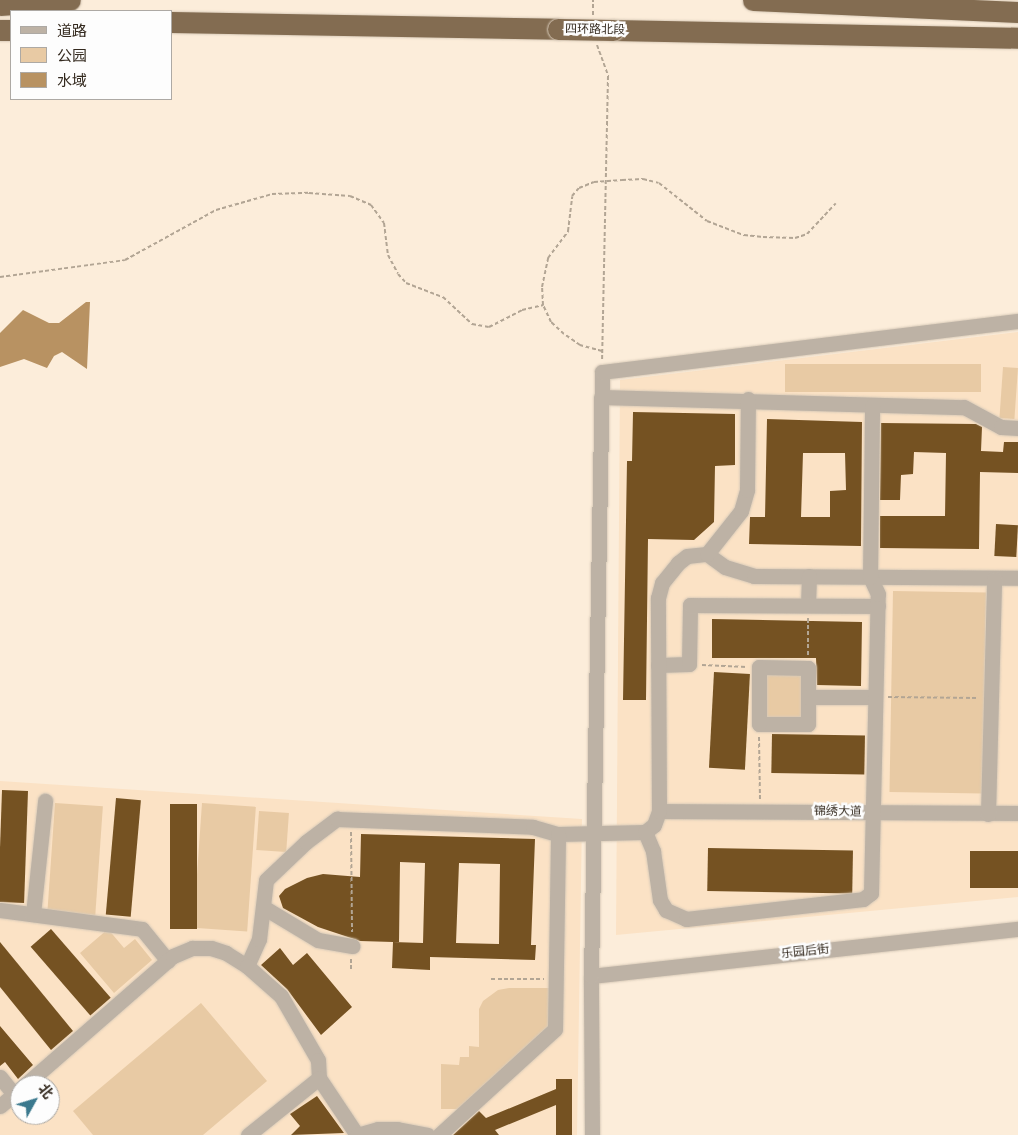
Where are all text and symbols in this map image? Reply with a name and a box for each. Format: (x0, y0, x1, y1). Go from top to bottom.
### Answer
legend (10, 10, 172, 100)
text: 道路 (57, 22, 87, 40)
street label: 四环路北段 (565, 22, 625, 38)
text: 公园 (57, 47, 87, 65)
text: 水域 (57, 72, 87, 90)
street label: 锦绣大道 (814, 804, 862, 820)
street label: 乐园后街 (780, 942, 830, 962)
north arrow (10, 1075, 60, 1125)
text: 北 (35, 1081, 57, 1102)

